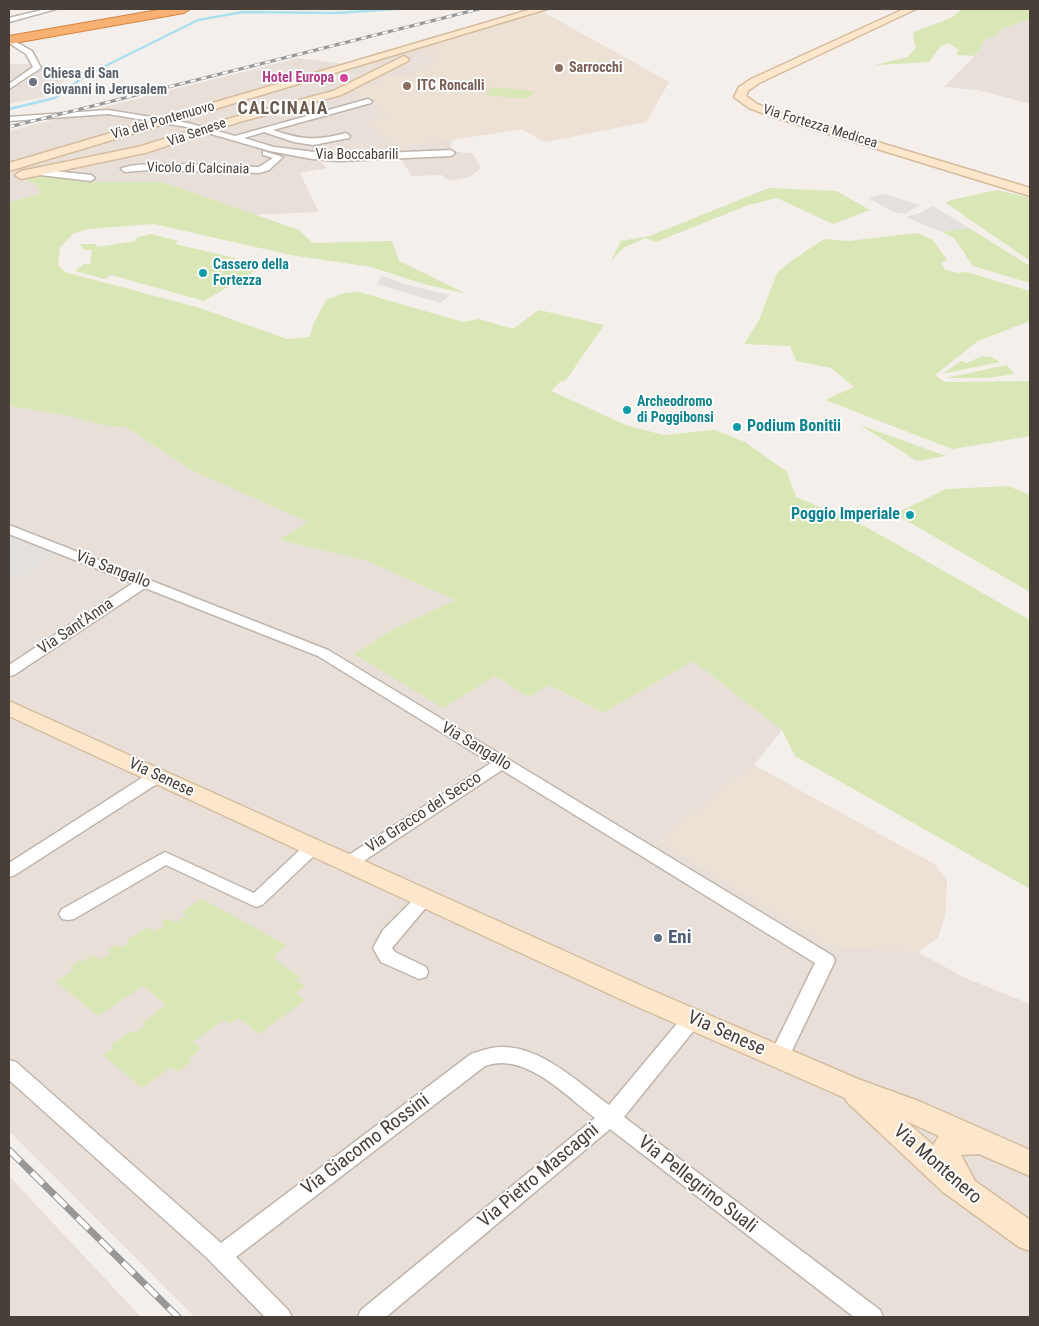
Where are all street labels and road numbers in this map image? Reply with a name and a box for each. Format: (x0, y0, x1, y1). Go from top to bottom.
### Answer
street label: Via del Pontenuovo (110, 98, 216, 144)
street label: Via Fortezza Medicea (761, 102, 879, 152)
street label: Via Senese (165, 115, 229, 151)
street label: Via Boccabarili (316, 147, 398, 163)
street label: Vicolo di Calcinaia (147, 160, 249, 178)
street label: Via Sangallo (73, 547, 153, 593)
street label: Via Sant'Anna (35, 595, 117, 659)
street label: Via Sangallo (437, 719, 515, 775)
street label: Via Senese (125, 755, 197, 801)
street label: Via Gracco del Secco (363, 769, 485, 857)
street label: Via Senese (683, 1007, 769, 1061)
street label: Via Giacomo Rossini (297, 1089, 435, 1201)
street label: Via Pietro Mascagni (474, 1119, 604, 1233)
street label: Via Montenero (888, 1121, 986, 1209)
street label: Via Pellegrino Suali (633, 1131, 761, 1239)

